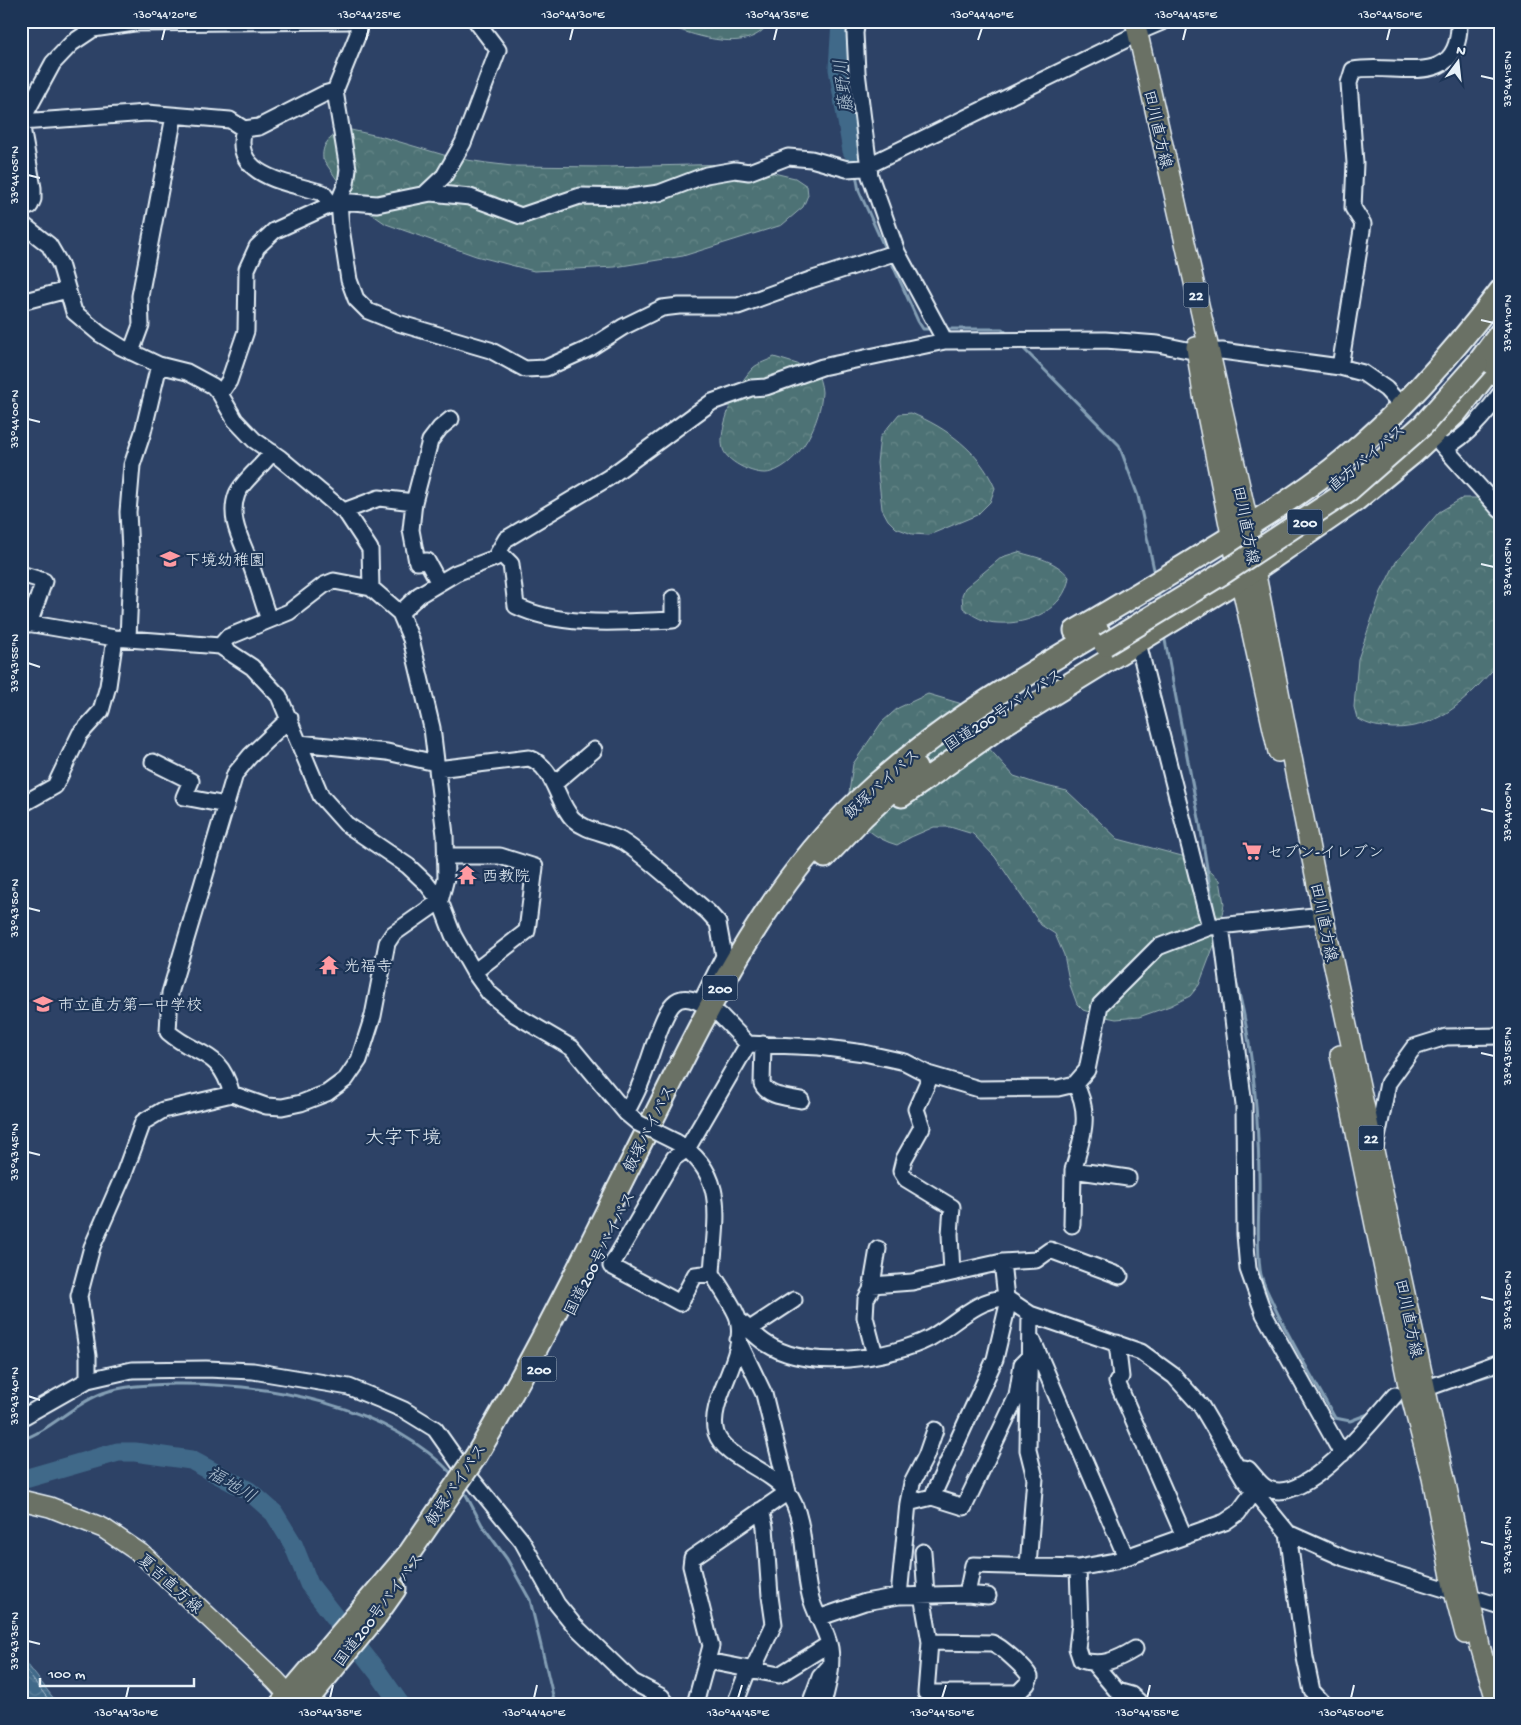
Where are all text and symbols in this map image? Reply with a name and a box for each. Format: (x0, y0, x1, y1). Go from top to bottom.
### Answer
text: 130°44'20"E (133, 9, 197, 23)
text: 130°44'25"E (337, 9, 401, 23)
text: 130°44'30"E (540, 9, 605, 23)
text: 130°44'35"E (745, 9, 809, 23)
text: 130°44'40"E (950, 9, 1014, 23)
text: 130°44'45"E (1154, 9, 1218, 23)
text: 130°44'50"E (1357, 9, 1422, 23)
north arrow (1434, 38, 1484, 88)
text: N (1454, 42, 1467, 61)
text: 33°44'15"N (1502, 51, 1516, 108)
water label: 藤野川 (831, 58, 859, 114)
street label: 田川直方線 (1137, 88, 1176, 171)
text: 33°44'05"N (9, 146, 23, 205)
road number: 22 (1184, 282, 1208, 308)
text: 33°44'10"N (1502, 294, 1516, 352)
text: 33°44'00"N (9, 389, 23, 449)
street label: 直方バイパス (1324, 420, 1411, 498)
street label: 田川直方線 (1227, 484, 1262, 567)
road number: 200 (1288, 510, 1322, 534)
text: 33°44'05"N (1502, 538, 1516, 597)
school or university icon: 下境幼稚園 (159, 548, 181, 570)
place label: 下境幼稚園 (185, 552, 265, 572)
text: 33°43'55"N (9, 634, 23, 693)
street label: 国道200号バイパス (941, 666, 1068, 757)
street label: 飯塚バイパス (841, 746, 925, 825)
text: 33°44'00"N (1502, 782, 1516, 842)
supermarket icon: セブン-イレブン (1241, 840, 1263, 862)
place label: セブン-イレブン (1267, 844, 1384, 864)
temple icon: 西教院 (456, 864, 478, 886)
place label: 西教院 (482, 868, 530, 888)
text: 33°43'50"N (9, 878, 23, 938)
street label: 田川直方線 (1304, 881, 1341, 964)
temple icon: 光福寺 (318, 954, 340, 976)
place label: 光福寺 (344, 958, 392, 978)
road number: 200 (702, 976, 738, 1000)
school or university icon: 市立直方第一中学校 (32, 993, 54, 1015)
place label: 市立直方第一中学校 (58, 996, 202, 1017)
text: 33°43'55"N (1502, 1027, 1516, 1086)
street label: 飯塚バイパス (620, 1082, 681, 1177)
text: 33°43'45"N (9, 1123, 23, 1182)
road number: 22 (1358, 1126, 1384, 1150)
district label: 大字下境 (365, 1127, 441, 1151)
street label: 国道200号バイパス (562, 1188, 642, 1320)
text: 33°43'50"N (1502, 1270, 1516, 1330)
street label: 田川直方線 (1389, 1277, 1426, 1360)
road number: 200 (522, 1356, 556, 1382)
text: 33°43'40"N (9, 1367, 23, 1426)
street label: 飯塚バイパス (422, 1440, 493, 1531)
water label: 福地川 (202, 1462, 260, 1509)
text: 33°43'45"N (1502, 1516, 1516, 1575)
street label: 夏吉直方線 (133, 1550, 206, 1619)
street label: 国道200号バイパス (331, 1550, 430, 1672)
text: 33°43'35"N (9, 1612, 23, 1671)
scale bar (40, 1655, 194, 1687)
text: 100 m (47, 1666, 86, 1684)
text: 130°44'30"E (93, 1707, 158, 1721)
text: 130°44'35"E (298, 1707, 362, 1721)
text: 130°44'40"E (502, 1707, 566, 1721)
text: 130°44'45"E (706, 1707, 770, 1721)
text: 130°44'50"E (909, 1707, 974, 1721)
text: 130°44'55"E (1115, 1707, 1179, 1721)
text: 130°45'00"E (1318, 1707, 1384, 1721)

